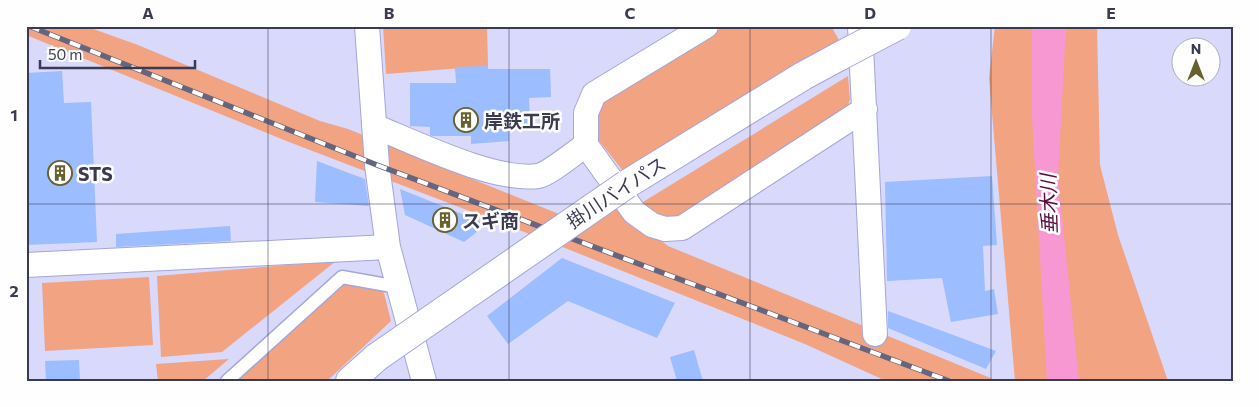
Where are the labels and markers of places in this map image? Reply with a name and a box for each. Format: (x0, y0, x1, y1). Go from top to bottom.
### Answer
building icon: 岸鉄工所 (453, 107, 479, 133)
place label: 岸鉄工所 (484, 109, 560, 132)
building icon: STS (47, 160, 73, 186)
place label: STS (78, 162, 113, 185)
building icon: スギ商 (432, 207, 458, 233)
place label: スギ商 (462, 209, 519, 232)

